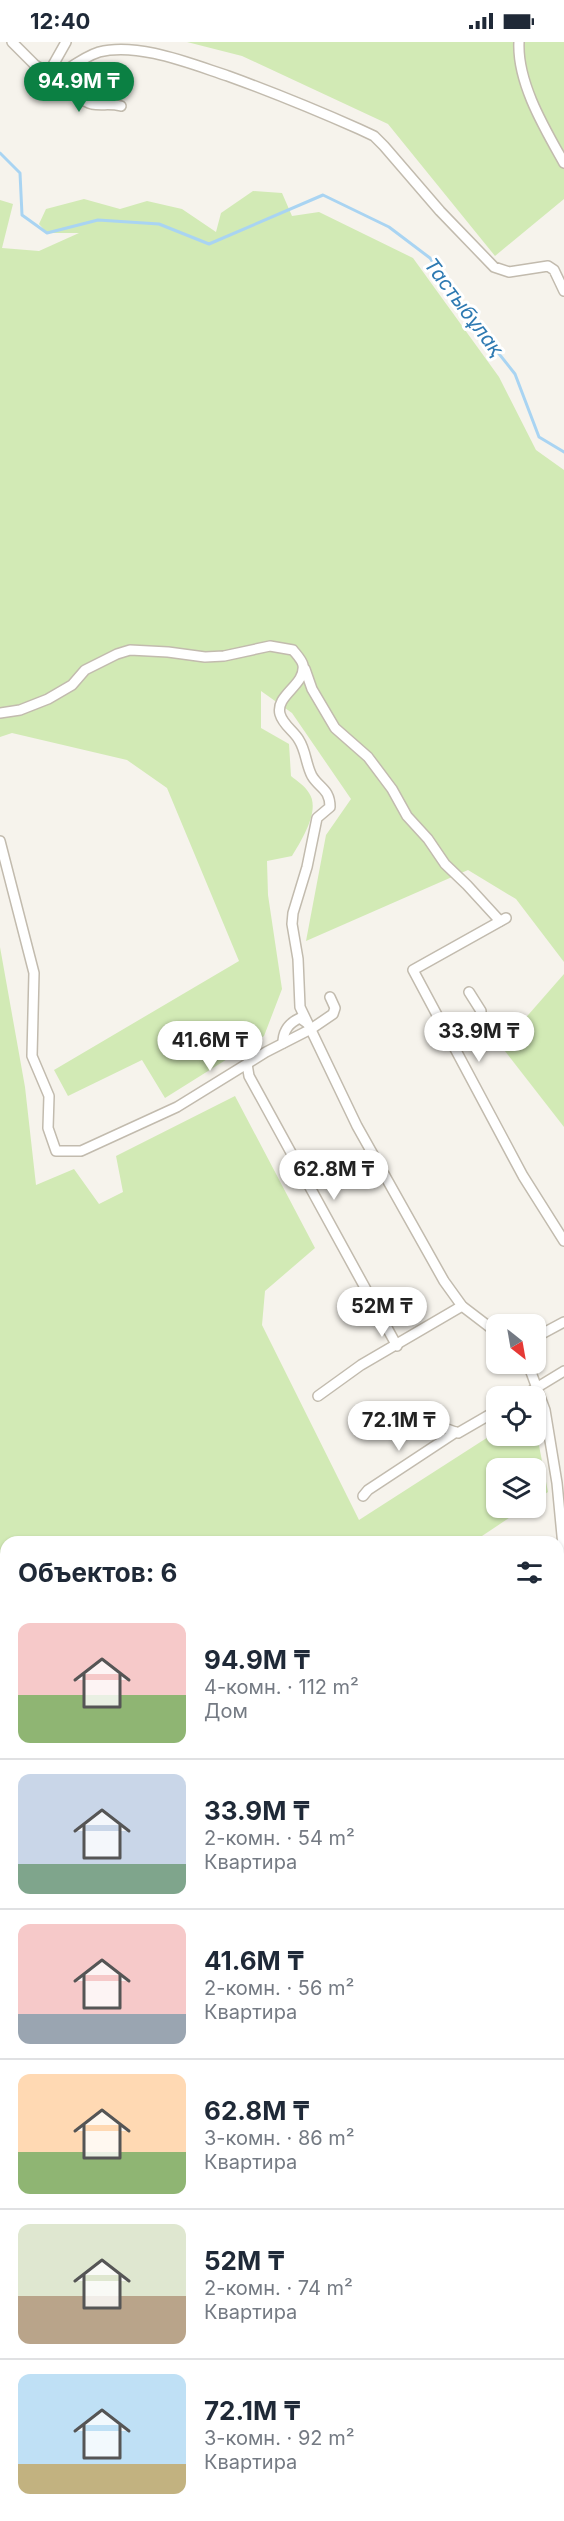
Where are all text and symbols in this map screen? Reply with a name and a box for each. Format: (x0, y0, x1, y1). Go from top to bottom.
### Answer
text: 12:40 (30, 8, 90, 34)
pin: 94.9M ₸ (24, 62, 134, 113)
text: 94.9M ₸ (38, 69, 120, 93)
water label: Тастыбұлақ (419, 253, 509, 361)
pin: 33.9M ₸ (424, 1012, 534, 1063)
text: 33.9M ₸ (438, 1019, 520, 1043)
pin: 41.6M ₸ (155, 1021, 265, 1072)
text: 41.6M ₸ (171, 1028, 249, 1052)
pin: 62.8M ₸ (279, 1150, 389, 1201)
text: 62.8M ₸ (293, 1157, 375, 1181)
pin: 52M ₸ (340, 1287, 424, 1338)
text: 52M ₸ (351, 1294, 413, 1318)
north arrow (486, 1314, 546, 1374)
map controls (486, 1314, 546, 1518)
button: locate (486, 1386, 546, 1446)
pin: 72.1M ₸ (344, 1401, 454, 1452)
text: 72.1M ₸ (362, 1408, 436, 1432)
button: layers (486, 1458, 546, 1518)
icon: filters (513, 1556, 546, 1589)
text: Объектов: 6 (18, 1557, 177, 1588)
text: 94.9M ₸ (204, 1644, 311, 1675)
icon: home (66, 1647, 138, 1719)
text: 4-комн. · 112 m² (204, 1675, 359, 1699)
text: Дом (204, 1699, 248, 1723)
text: 33.9M ₸ (204, 1795, 310, 1826)
icon: home (66, 1798, 138, 1870)
text: 2-комн. · 54 m² (204, 1826, 355, 1850)
text: Квартира (204, 1850, 297, 1874)
text: 41.6M ₸ (204, 1945, 304, 1976)
icon: home (66, 1948, 138, 2020)
text: 2-комн. · 56 m² (204, 1976, 354, 2000)
text: Квартира (204, 2000, 297, 2024)
text: 62.8M ₸ (204, 2095, 310, 2126)
icon: home (66, 2098, 138, 2170)
text: 3-комн. · 86 m² (204, 2126, 355, 2150)
text: Квартира (204, 2150, 297, 2174)
text: 52M ₸ (204, 2245, 285, 2276)
icon: home (66, 2248, 138, 2320)
text: 2-комн. · 74 m² (204, 2276, 353, 2300)
text: Квартира (204, 2300, 297, 2324)
text: 72.1M ₸ (204, 2395, 301, 2426)
icon: home (66, 2398, 138, 2470)
text: 3-комн. · 92 m² (204, 2426, 355, 2450)
text: Квартира (204, 2450, 297, 2474)

